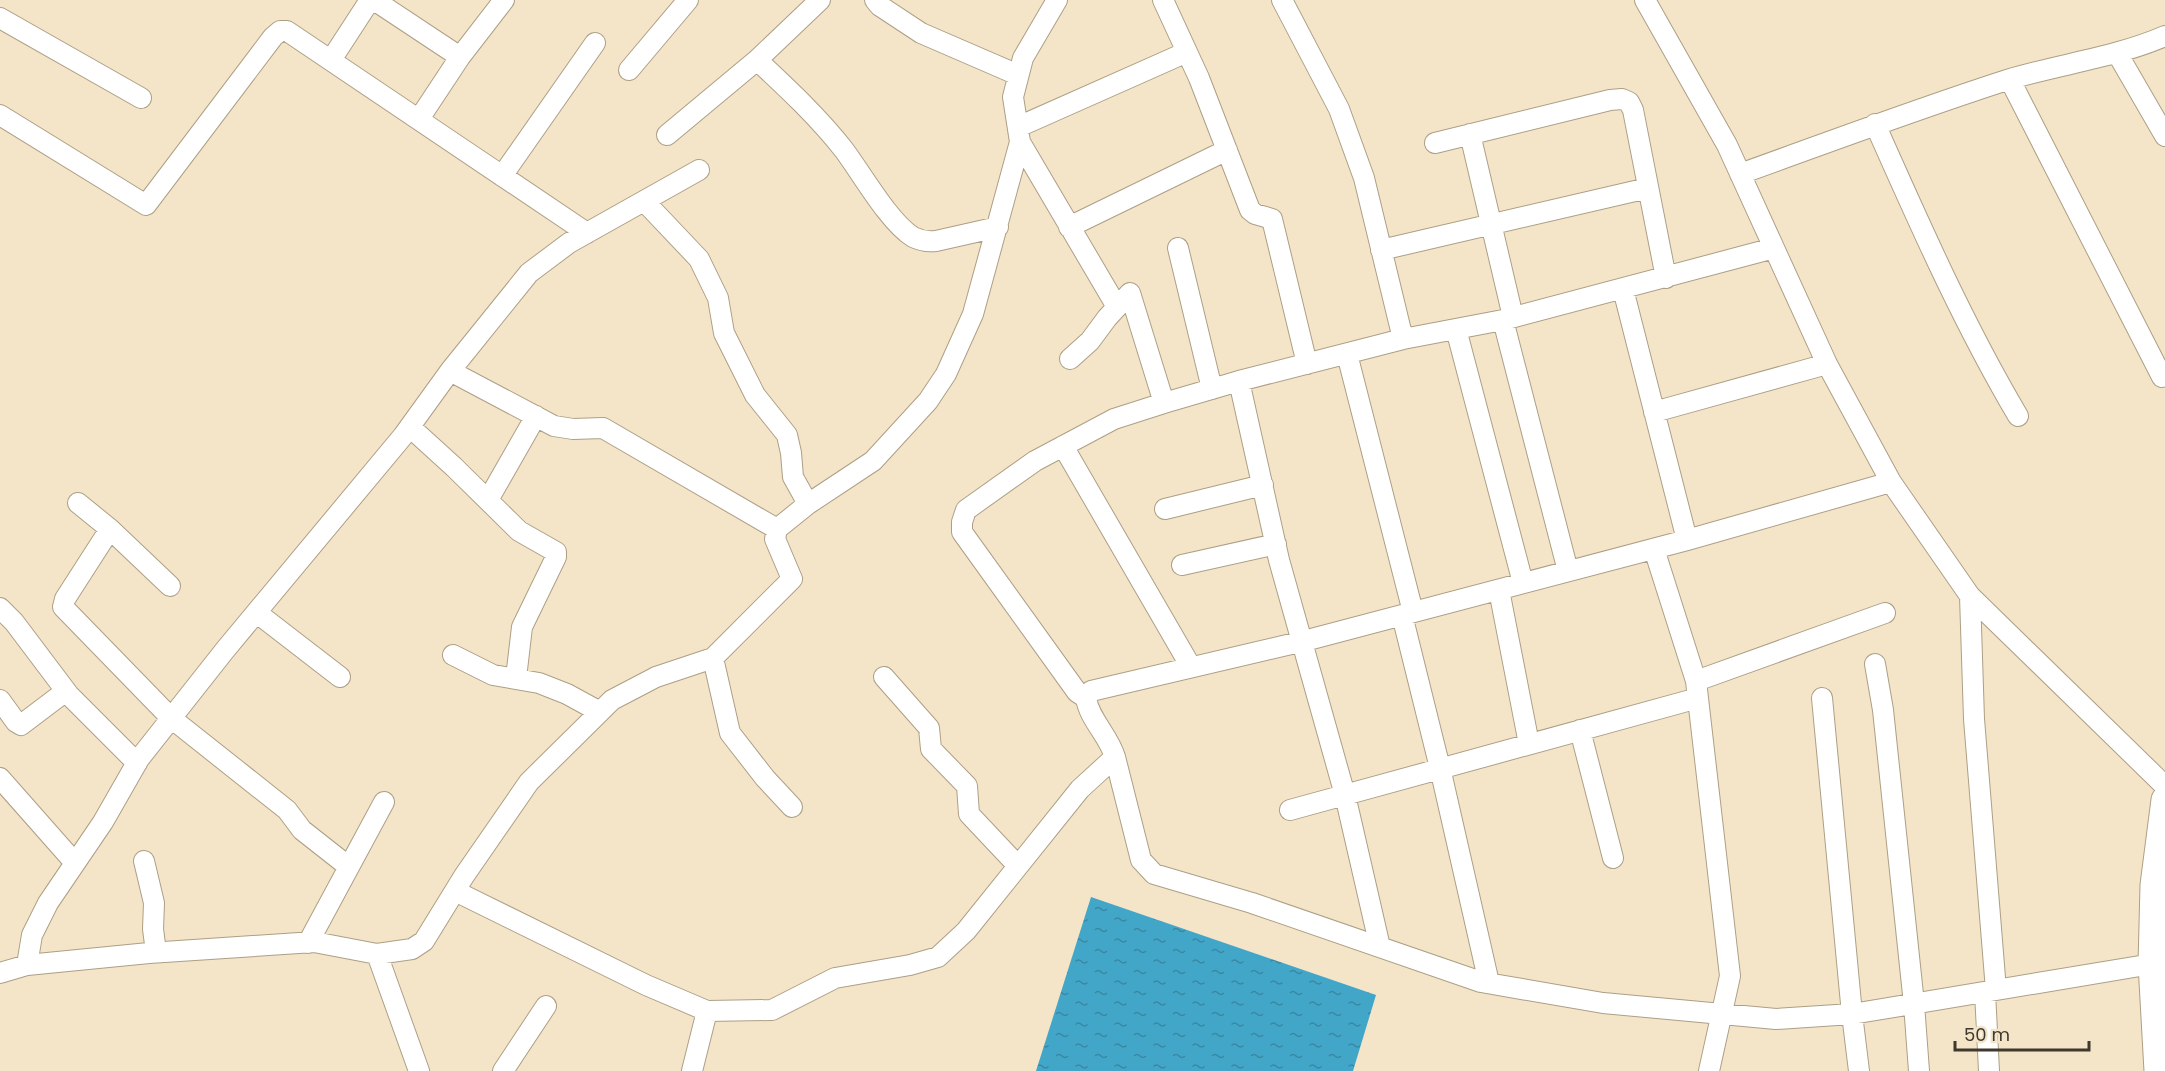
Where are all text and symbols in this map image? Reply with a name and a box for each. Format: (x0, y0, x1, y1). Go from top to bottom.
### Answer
scale bar (1955, 1014, 2088, 1052)
text: 50 m (1964, 1022, 2010, 1047)

